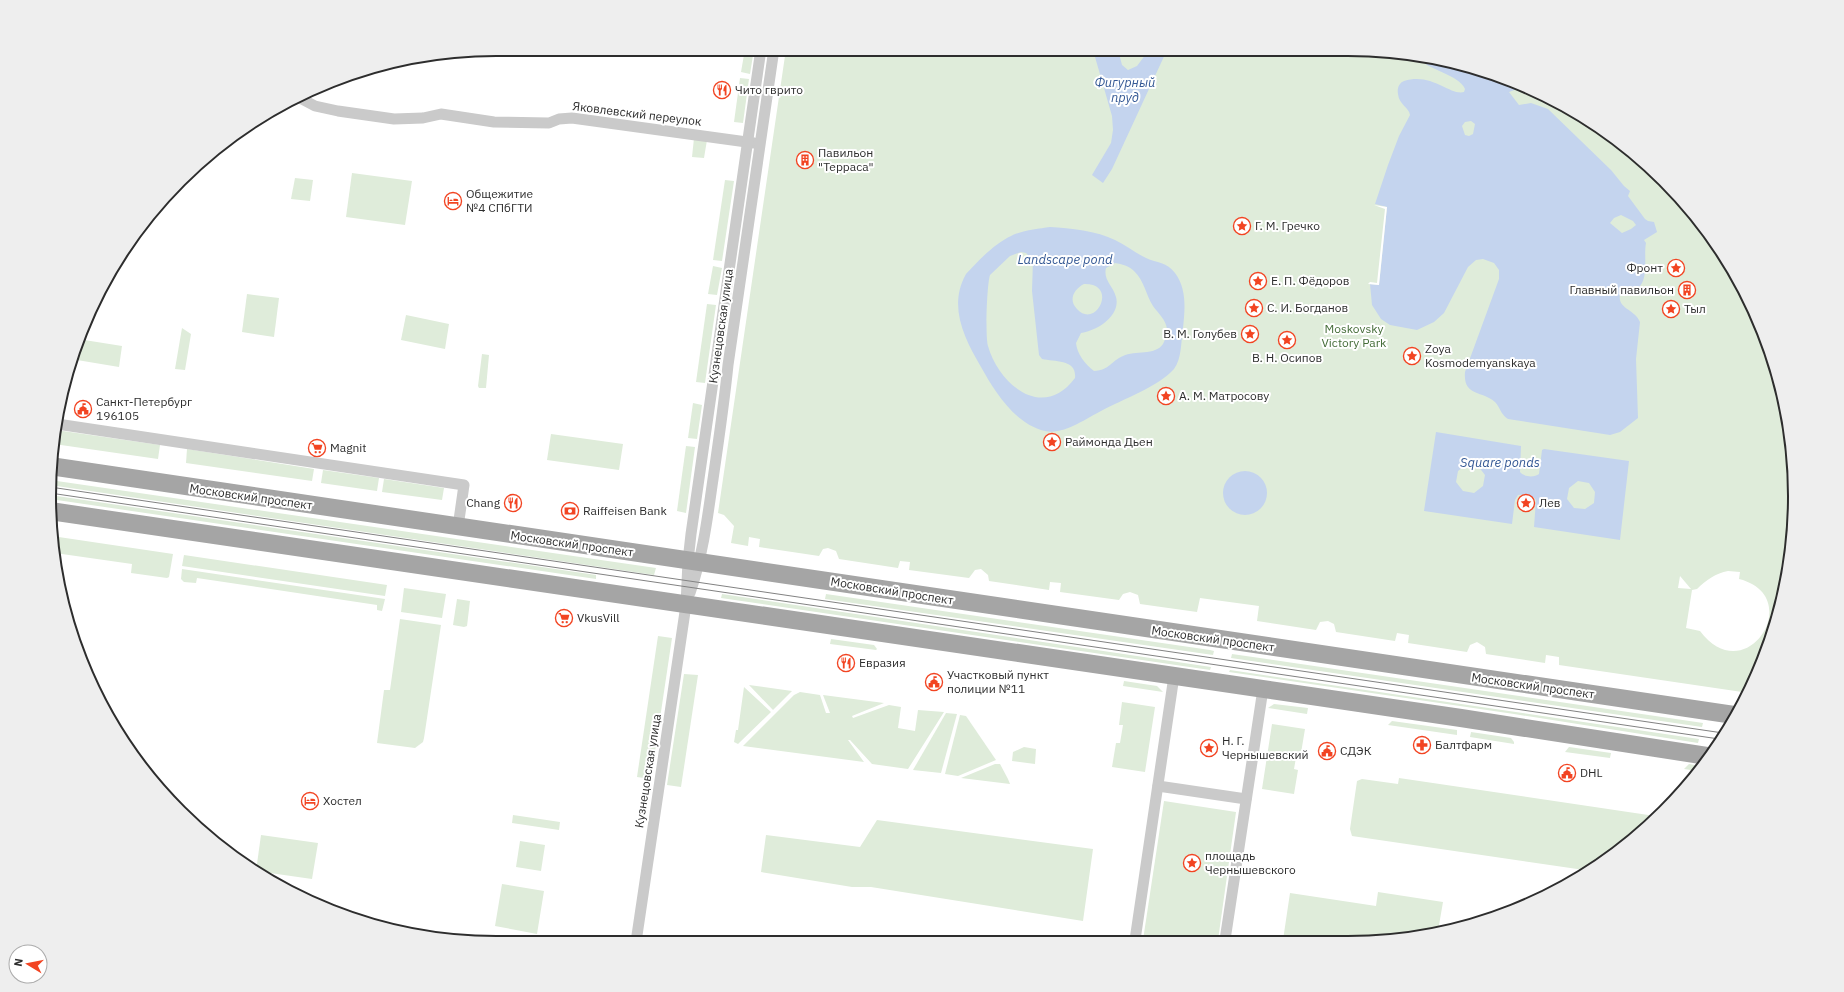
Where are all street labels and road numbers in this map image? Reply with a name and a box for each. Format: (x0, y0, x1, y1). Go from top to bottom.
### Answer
street label: Яковлевский переулок (572, 98, 703, 129)
street label: Кузнецовская улица (705, 267, 736, 384)
street label: Московский проспект (189, 480, 314, 513)
street label: Московский проспект (510, 527, 635, 560)
street label: Московский проспект (830, 573, 955, 608)
street label: Московский проспект (1151, 622, 1276, 655)
street label: Московский проспект (1471, 669, 1596, 702)
street label: Кузнецовская улица (631, 712, 664, 829)

